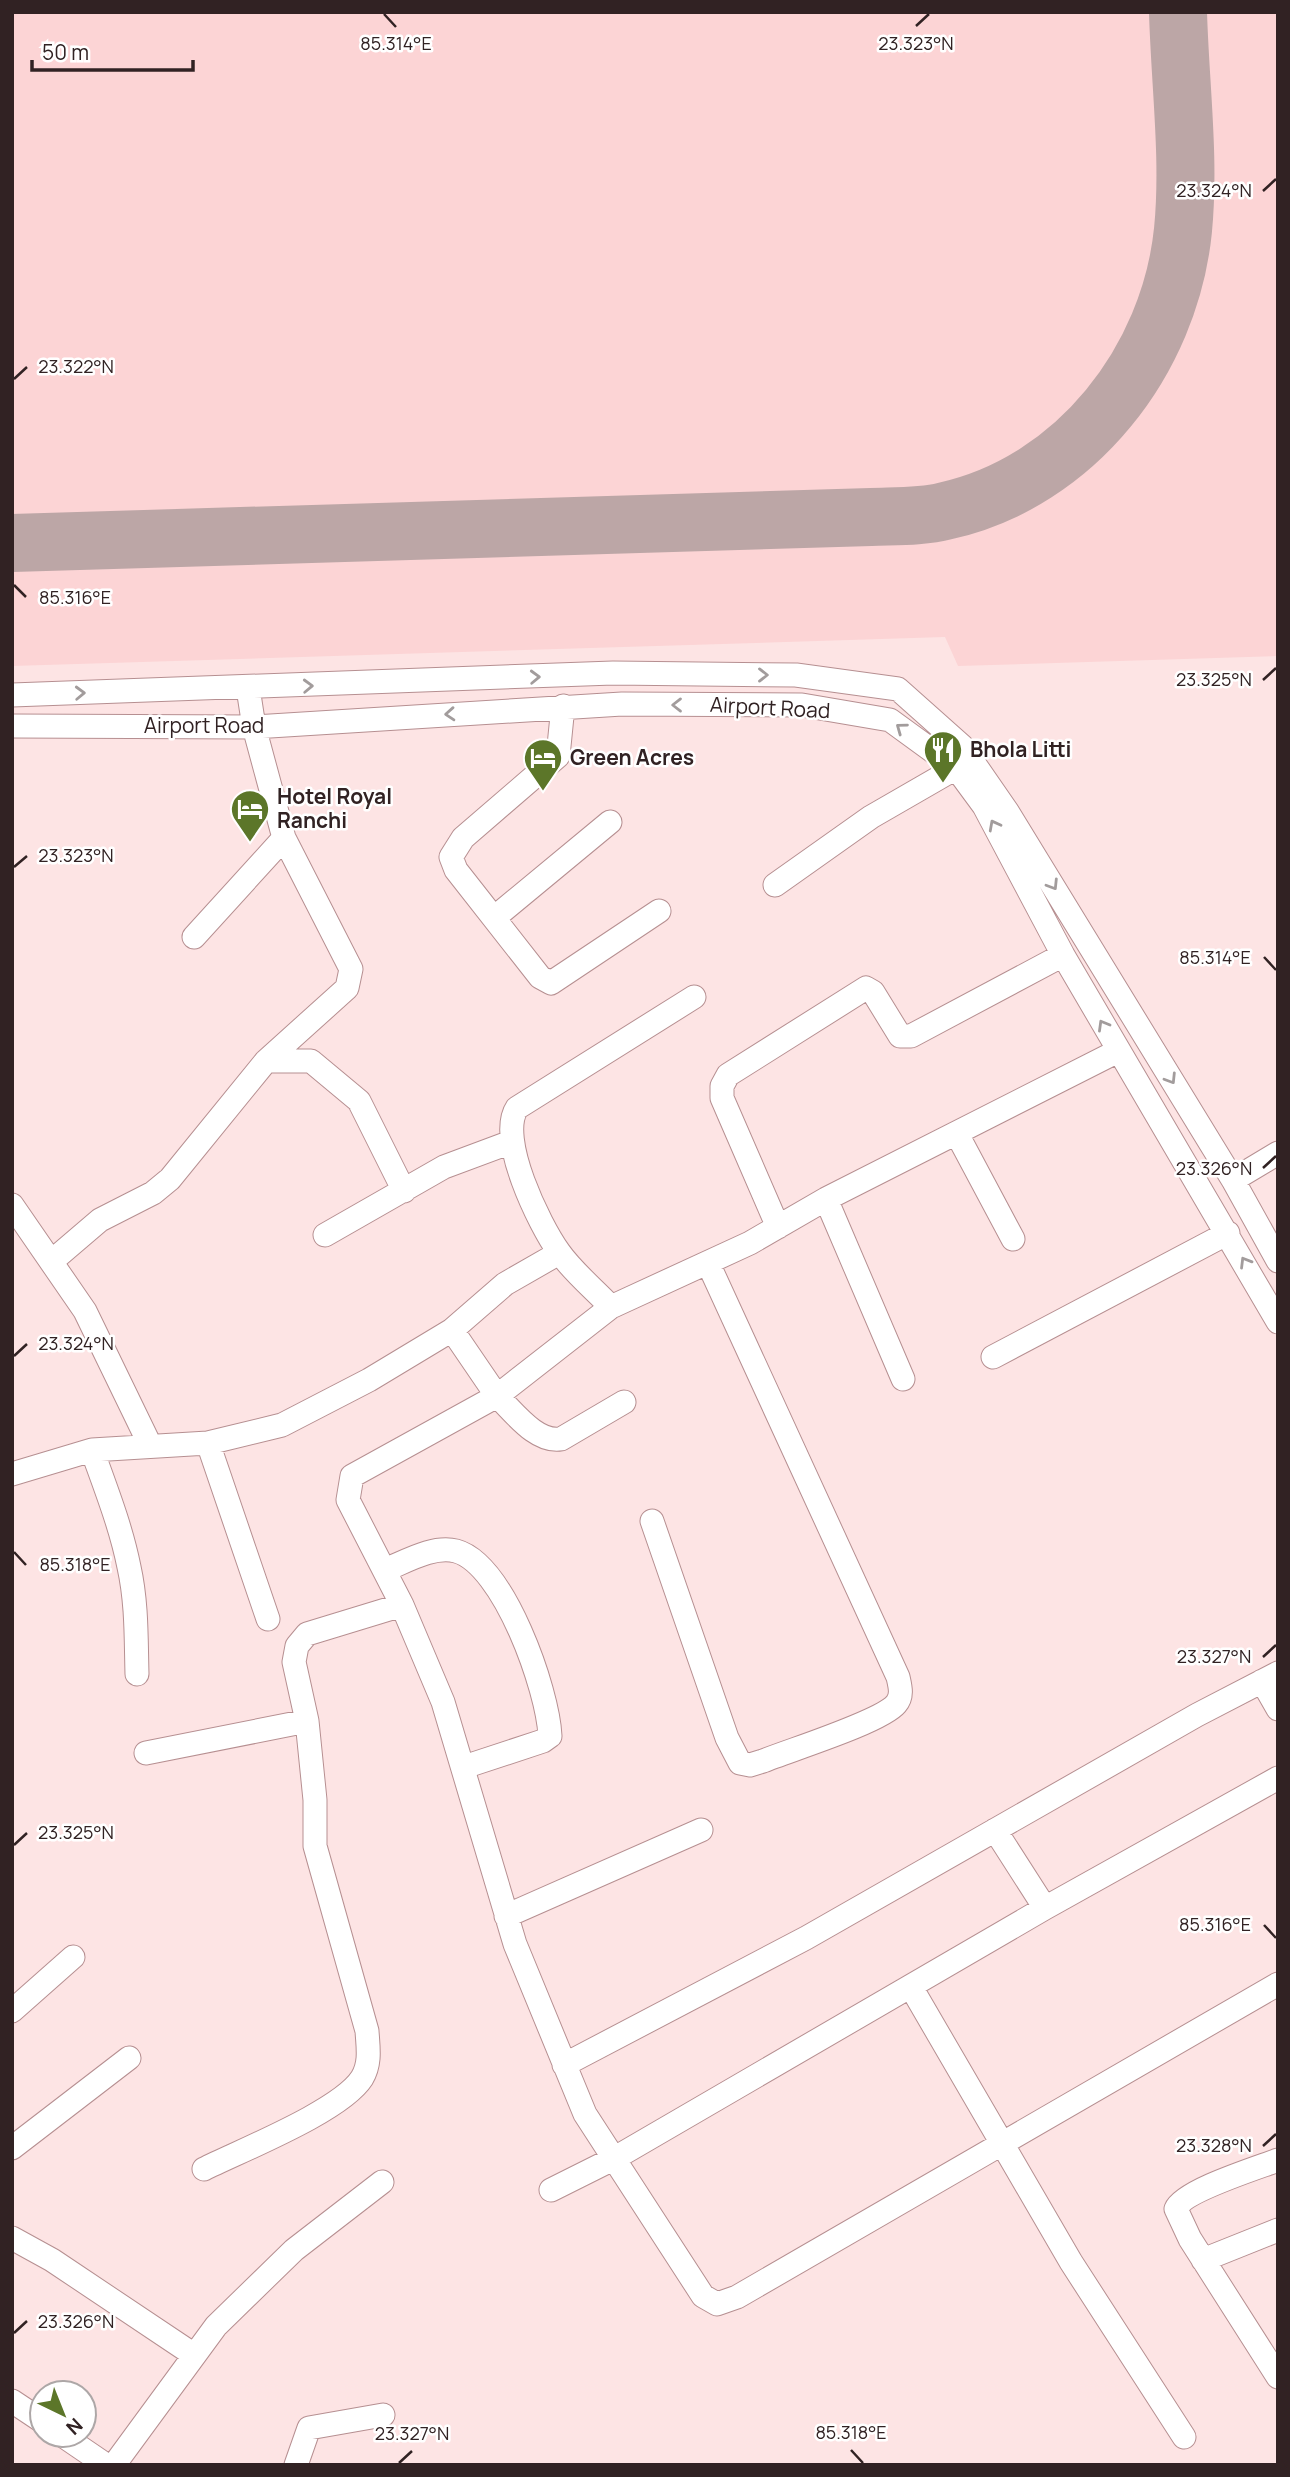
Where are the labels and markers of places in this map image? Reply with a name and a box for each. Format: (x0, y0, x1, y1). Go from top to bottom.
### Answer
restaurant icon: Bhola Litti (922, 729, 964, 784)
place label: Bhola Litti (970, 735, 1071, 763)
hotel icon: Green Acres (522, 737, 564, 792)
place label: Green Acres (570, 743, 694, 771)
place label: Hotel Royal Ranchi (277, 782, 392, 834)
hotel icon: Hotel Royal Ranchi (229, 788, 271, 843)

